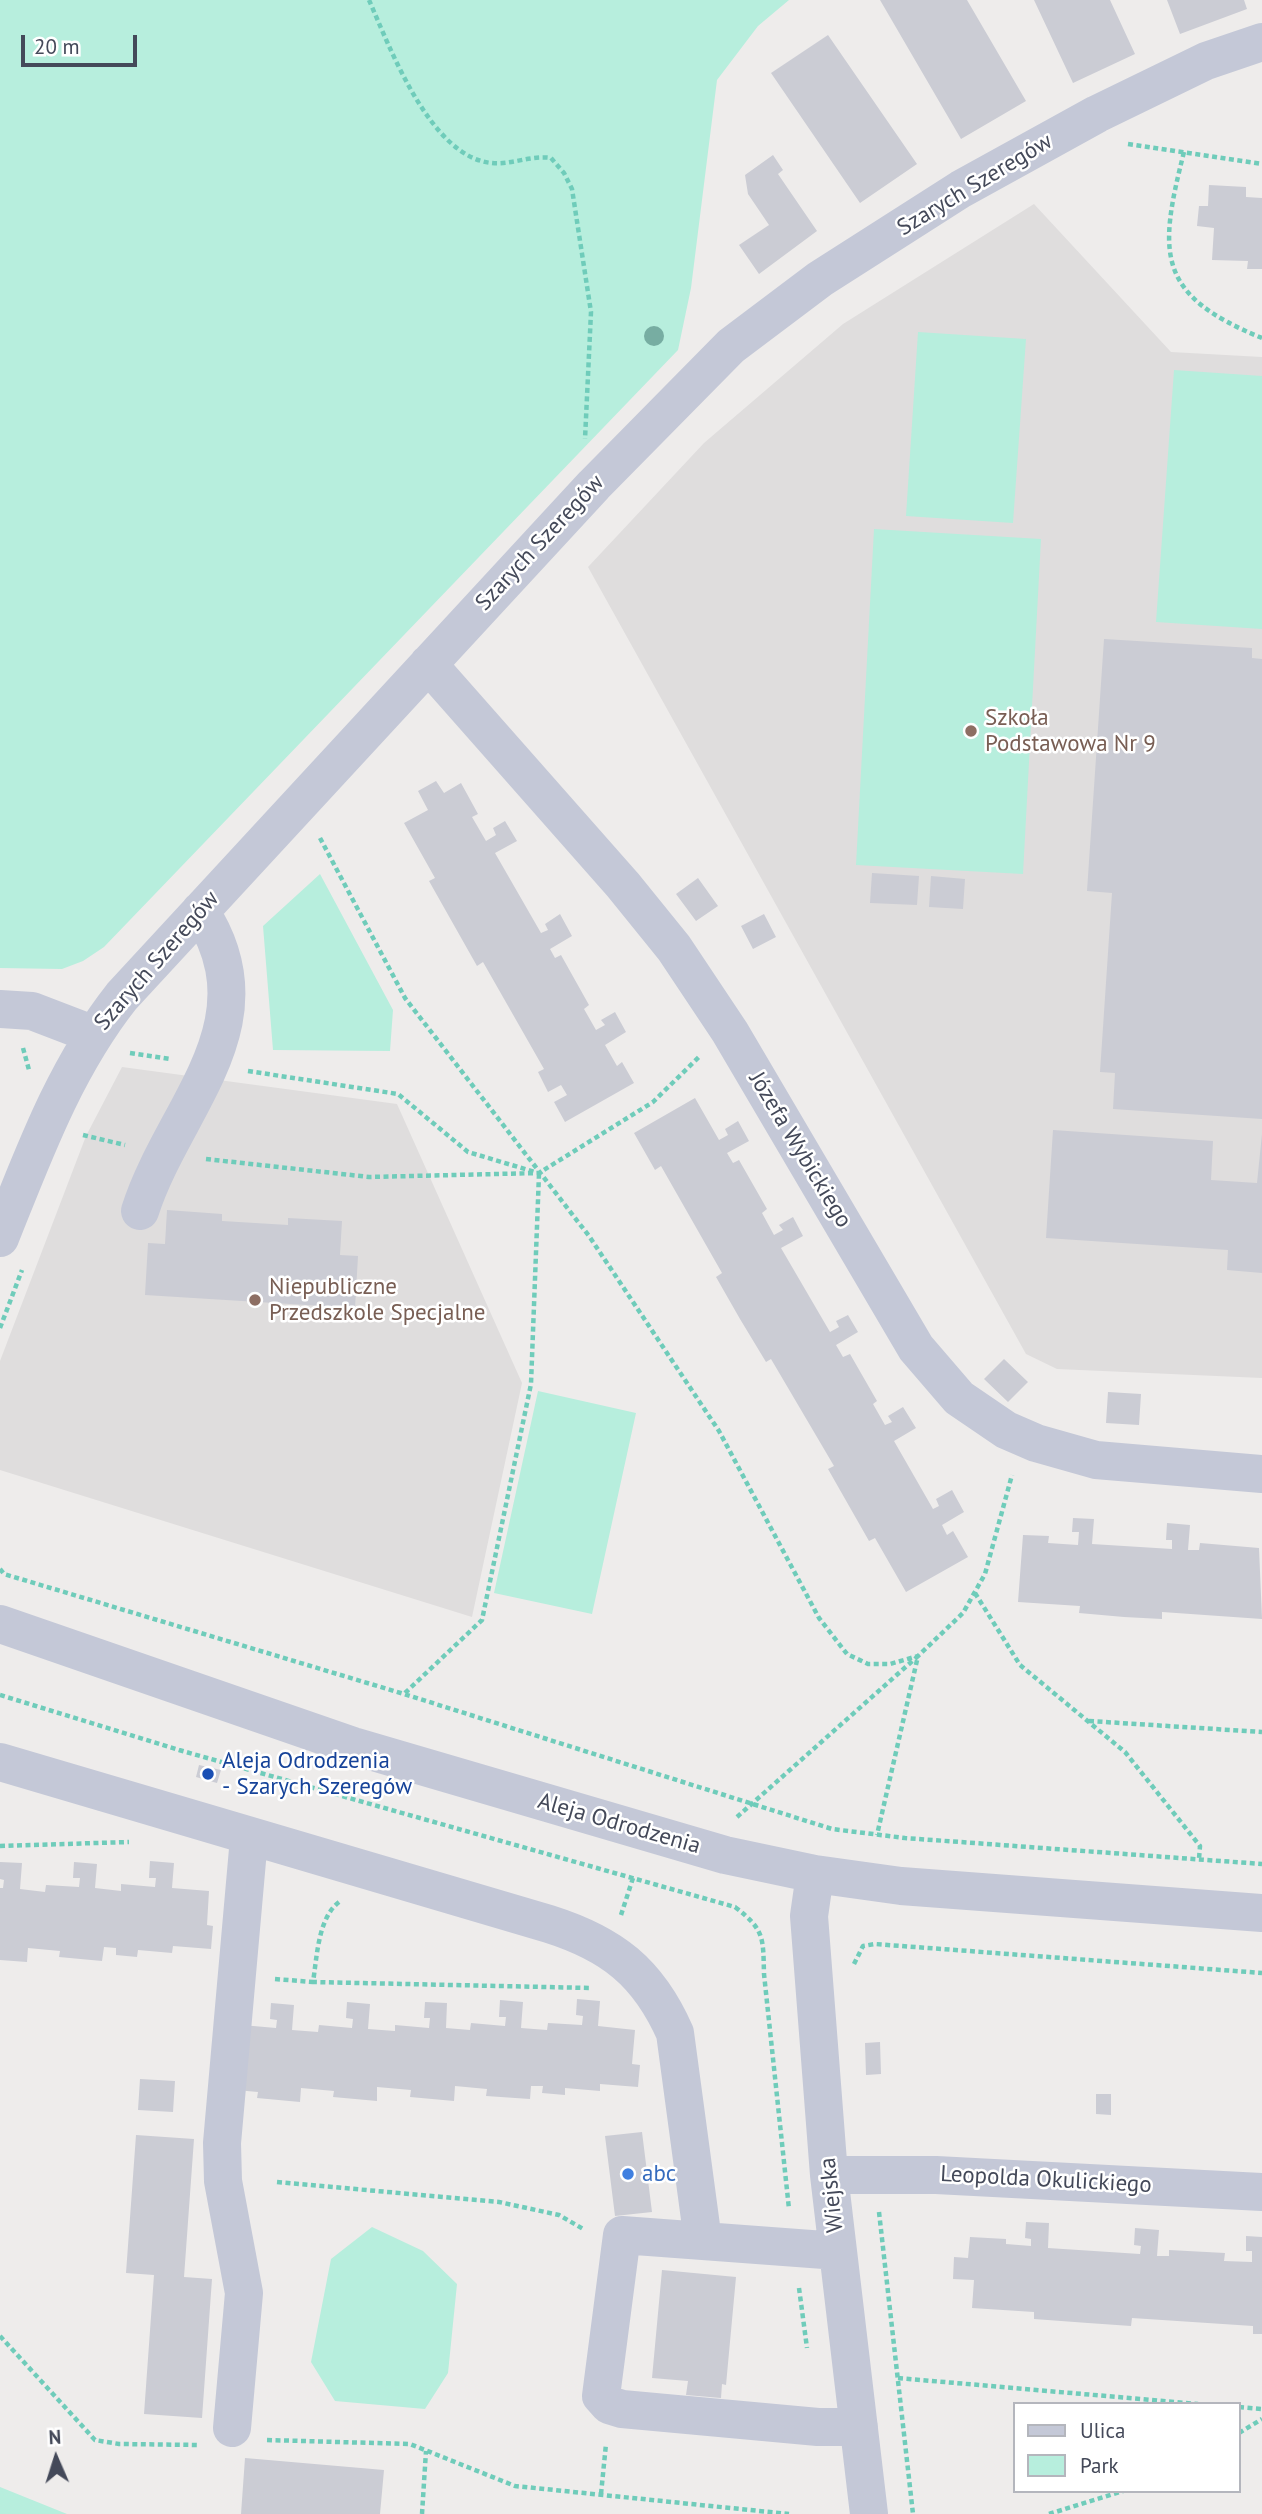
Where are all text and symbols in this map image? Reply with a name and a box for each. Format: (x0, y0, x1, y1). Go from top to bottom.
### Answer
scale bar (24, 21, 140, 65)
text: 20 m (34, 33, 80, 60)
street label: Szarych Szeregów (893, 128, 1057, 242)
street label: Szarych Szeregów (470, 469, 610, 617)
place label: Szkoła Podstawowa Nr 9 (985, 704, 1156, 758)
marker: Szkoła Podstawowa Nr 9 (963, 723, 979, 739)
street label: Szarych Szeregów (89, 886, 225, 1036)
street label: Józefa Wybickiego (743, 1067, 857, 1233)
place label: Niepubliczne Przedszkole Specjalne (269, 1273, 485, 1327)
marker: Niepubliczne Przedszkole Specjalne (247, 1292, 263, 1308)
place label: Aleja Odrodzenia - Szarych Szeregów (222, 1747, 412, 1801)
marker: Aleja Odrodzenia - Szarych Szeregów (200, 1766, 216, 1782)
street label: Aleja Odrodzenia (534, 1788, 704, 1860)
street label: Wiejska (814, 2156, 850, 2234)
place label: abc (642, 2160, 676, 2188)
street label: Leopolda Okulickiego (940, 2161, 1152, 2199)
marker: abc (620, 2166, 636, 2182)
legend (1014, 2402, 1241, 2493)
text: Ulica (1080, 2417, 1125, 2444)
north arrow (21, 2423, 91, 2493)
text: N (48, 2425, 62, 2449)
text: Park (1080, 2452, 1119, 2479)

